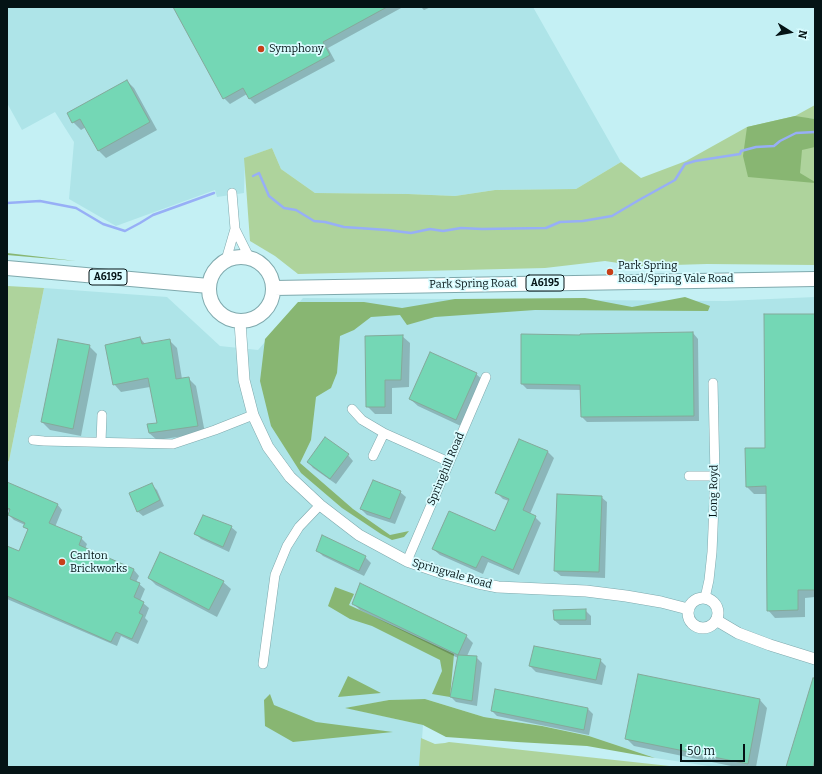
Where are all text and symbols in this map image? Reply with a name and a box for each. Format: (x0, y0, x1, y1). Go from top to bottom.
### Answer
north arrow (770, 12, 810, 52)
text: N (795, 29, 809, 40)
place label: Symphony (269, 42, 324, 56)
marker: Symphony (256, 44, 266, 54)
place label: Park Spring Road/Spring Vale Road (618, 259, 734, 285)
marker: Park Spring Road/Spring Vale Road (605, 267, 615, 277)
road number: A6195 (89, 269, 127, 285)
road number: A6195 (526, 275, 564, 291)
street label: Park Spring Road (429, 277, 517, 291)
street label: Springhill Road (425, 430, 467, 508)
street label: Long Royd (707, 464, 721, 518)
place label: Carlton Brickworks (70, 549, 127, 575)
street label: Springvale Road (410, 556, 494, 592)
marker: Carlton Brickworks (57, 557, 67, 567)
scale bar (682, 736, 747, 762)
text: 50 m (687, 744, 715, 758)

